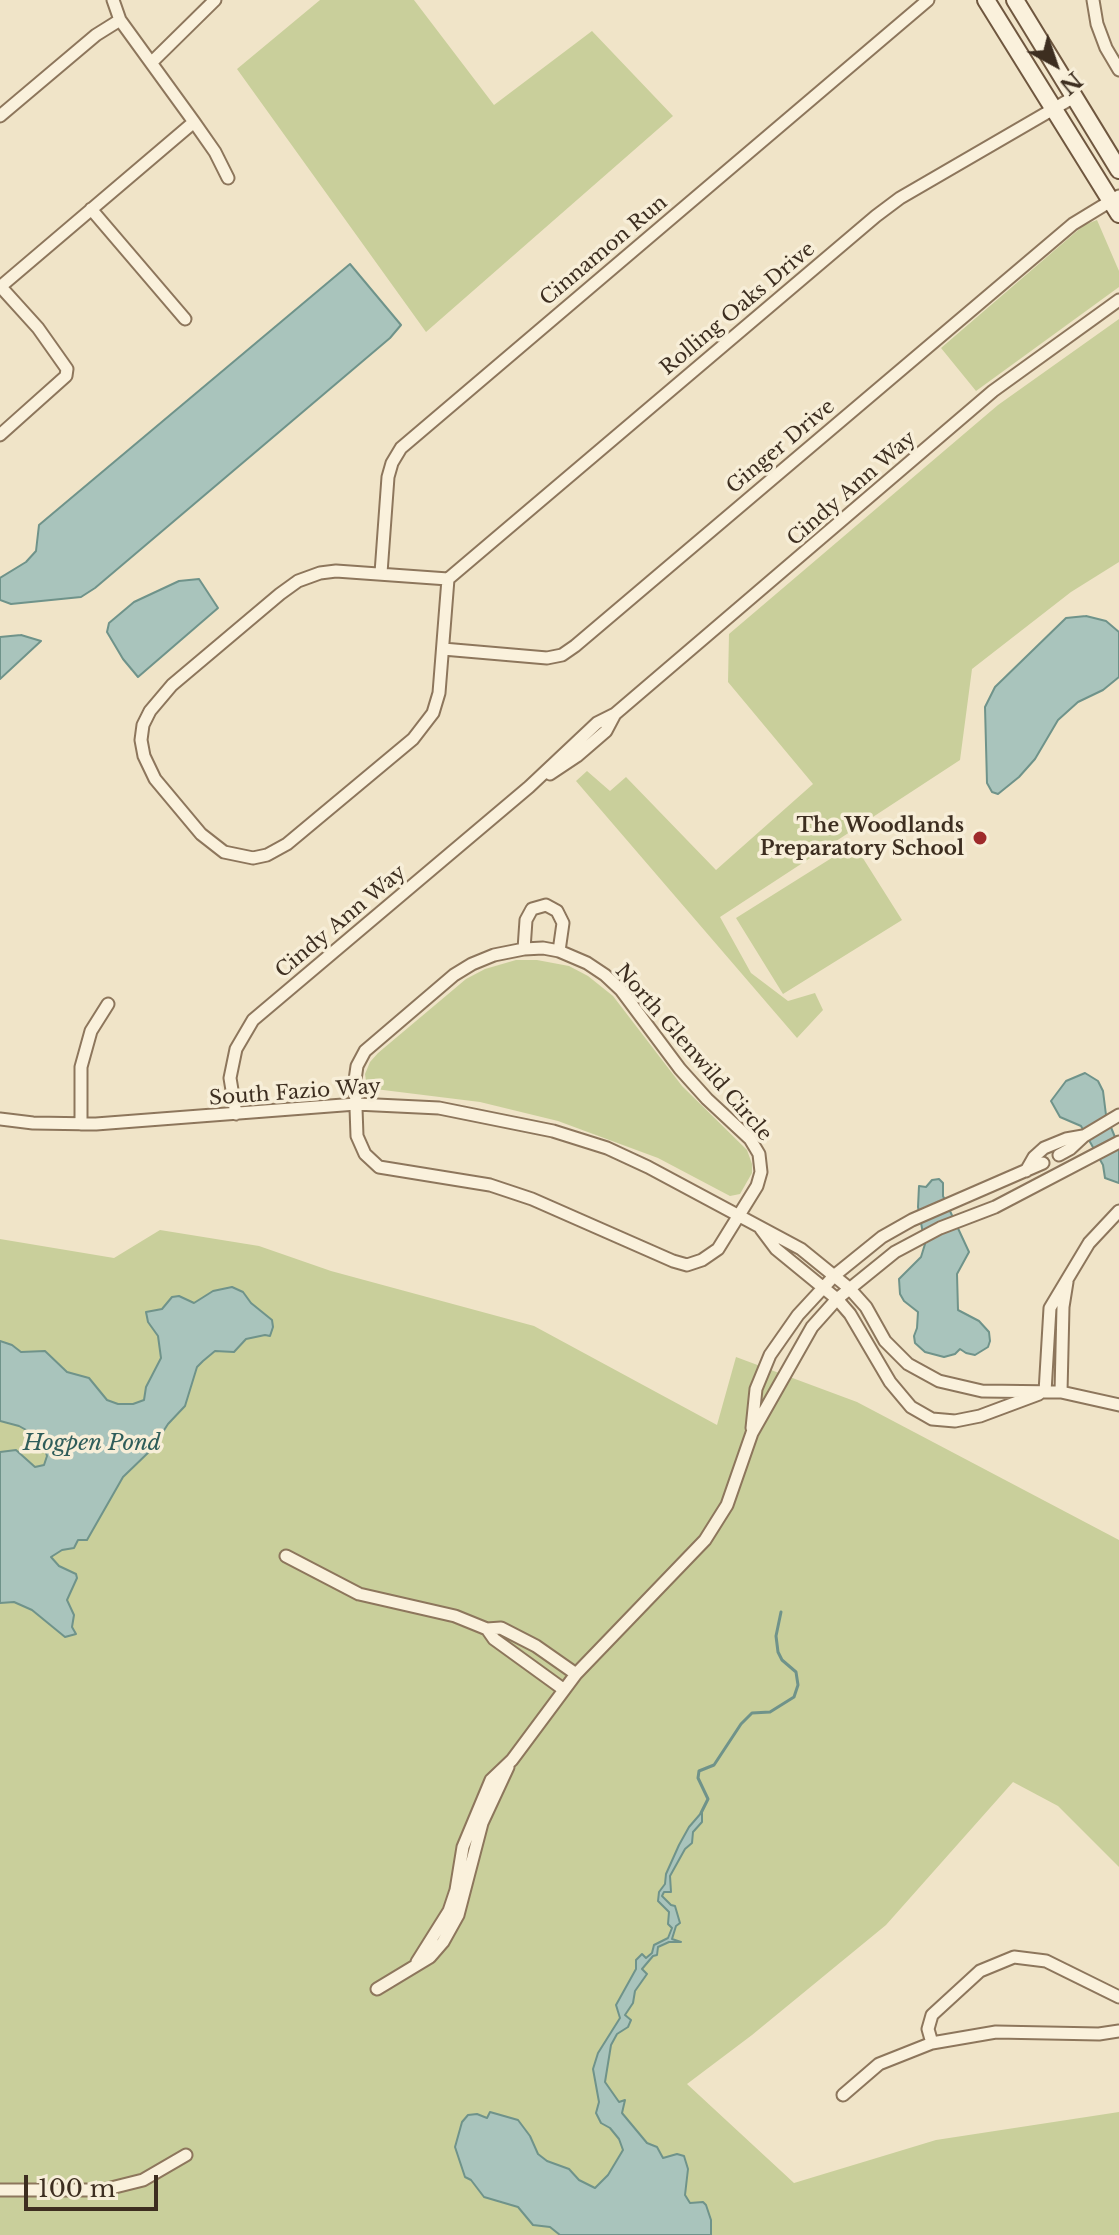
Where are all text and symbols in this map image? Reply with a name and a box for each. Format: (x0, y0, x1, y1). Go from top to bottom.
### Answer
north arrow (1015, 24, 1095, 104)
text: N (1054, 66, 1087, 100)
street label: Cinnamon Run (536, 191, 672, 311)
street label: Rolling Oaks Drive (656, 237, 820, 381)
street label: Ginger Drive (722, 395, 840, 499)
street label: Cindy Ann Way (783, 427, 921, 551)
place label: The Woodlands Preparatory School (760, 814, 964, 861)
marker: The Woodlands Preparatory School (971, 829, 989, 847)
street label: Cindy Ann Way (271, 861, 411, 983)
street label: North Glenwild Circle (610, 960, 776, 1146)
street label: South Fazio Way (208, 1075, 382, 1111)
water label: Hogpen Pond (23, 1431, 161, 1457)
scale bar (28, 2159, 162, 2209)
text: 100 m (38, 2174, 116, 2203)

